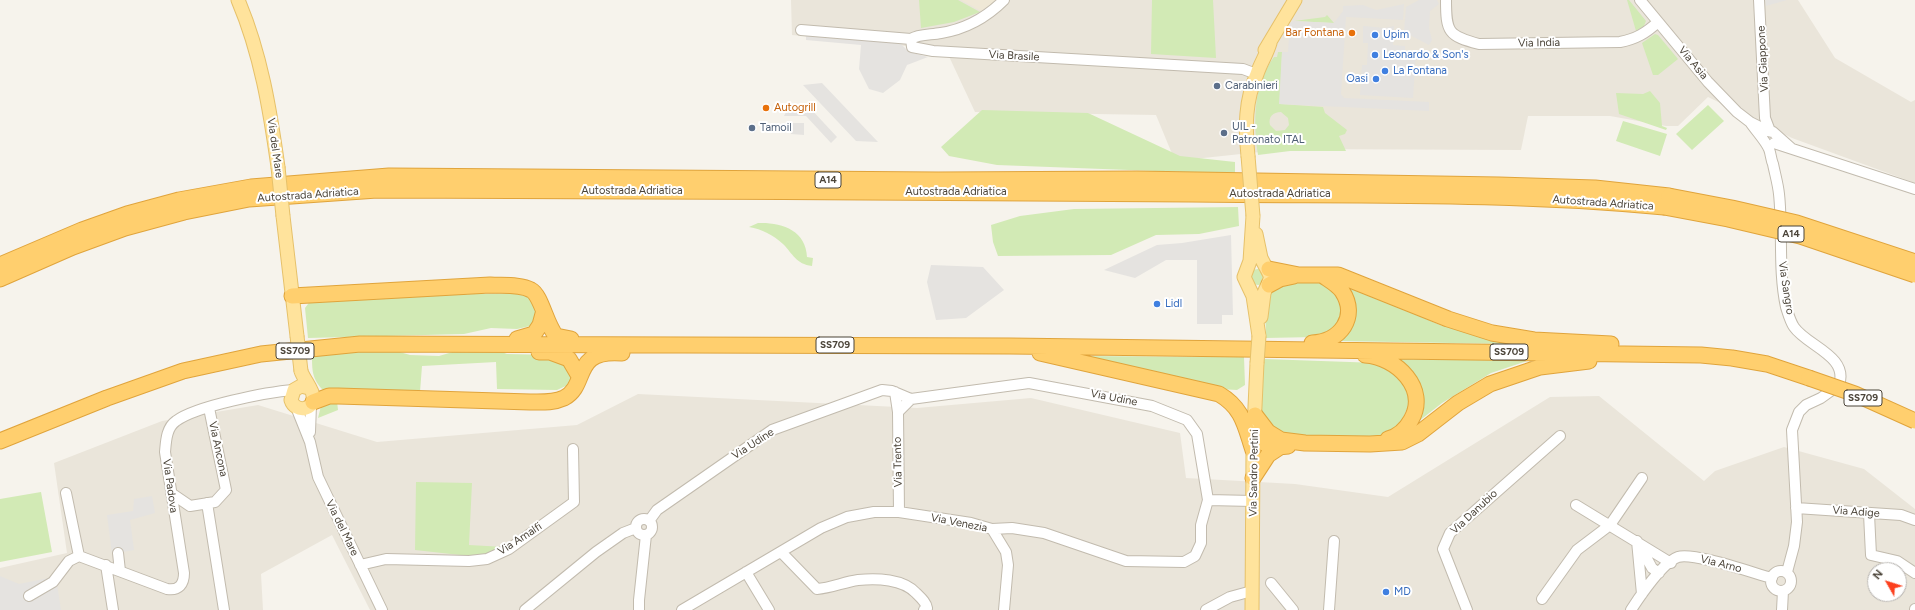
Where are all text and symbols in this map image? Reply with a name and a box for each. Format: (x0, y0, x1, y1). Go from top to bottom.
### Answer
street label: Via Giappone (1755, 25, 1771, 93)
place label: Bar Fontana (1285, 26, 1344, 40)
marker: Bar Fontana (1347, 28, 1357, 38)
place label: Upim (1383, 28, 1409, 42)
marker: Upim (1370, 30, 1380, 40)
street label: Via India (1518, 36, 1560, 50)
street label: Via Asia (1675, 44, 1711, 82)
street label: Via Brasile (988, 48, 1040, 64)
place label: Leonardo & Son's (1383, 48, 1469, 62)
marker: Leonardo & Son's (1370, 50, 1380, 60)
place label: La Fontana (1393, 64, 1447, 78)
marker: La Fontana (1380, 66, 1390, 76)
place label: Oasi (1346, 72, 1368, 86)
marker: Oasi (1371, 74, 1381, 84)
place label: Carabinieri (1225, 79, 1278, 93)
marker: Carabinieri (1212, 81, 1222, 91)
place label: Autogrill (774, 101, 816, 115)
marker: Autogrill (761, 103, 771, 113)
street label: Via del Mare (264, 117, 286, 179)
place label: UIL - Patronato ITAL (1232, 120, 1305, 146)
place label: Tamoil (760, 121, 792, 135)
marker: Tamoil (747, 123, 757, 133)
marker: UIL - Patronato ITAL (1219, 128, 1229, 138)
road number: A14 (815, 172, 841, 188)
street label: Autostrada Adriatica (581, 184, 683, 198)
street label: Autostrada Adriatica (257, 185, 359, 205)
street label: Autostrada Adriatica (905, 185, 1007, 199)
street label: Autostrada Adriatica (1229, 187, 1331, 201)
street label: Autostrada Adriatica (1552, 193, 1654, 213)
road number: A14 (1778, 226, 1804, 242)
street label: Via Sangro (1775, 261, 1797, 315)
place label: Lidl (1165, 297, 1182, 311)
marker: Lidl (1152, 299, 1162, 309)
road number: SS709 (816, 337, 854, 353)
road number: SS709 (276, 343, 314, 359)
road number: SS709 (1490, 344, 1528, 360)
street label: Via Udine (1089, 387, 1139, 409)
road number: SS709 (1844, 390, 1882, 406)
street label: Via Ancona (206, 420, 230, 478)
street label: Via Udine (730, 426, 776, 462)
street label: Via Sandro Pertini (1247, 429, 1261, 517)
street label: Via Trento (891, 437, 905, 487)
street label: Via Padova (160, 458, 180, 514)
street label: Via Danubio (1448, 487, 1500, 537)
street label: Via del Mare (323, 498, 361, 558)
street label: Via Adige (1832, 504, 1880, 520)
street label: Via Venezia (930, 511, 988, 535)
street label: Via Amalfi (495, 520, 545, 558)
street label: Via Arno (1699, 552, 1743, 576)
north arrow (1867, 562, 1907, 602)
text: N (1870, 567, 1886, 582)
place label: MD (1394, 585, 1411, 599)
marker: MD (1381, 587, 1391, 597)

